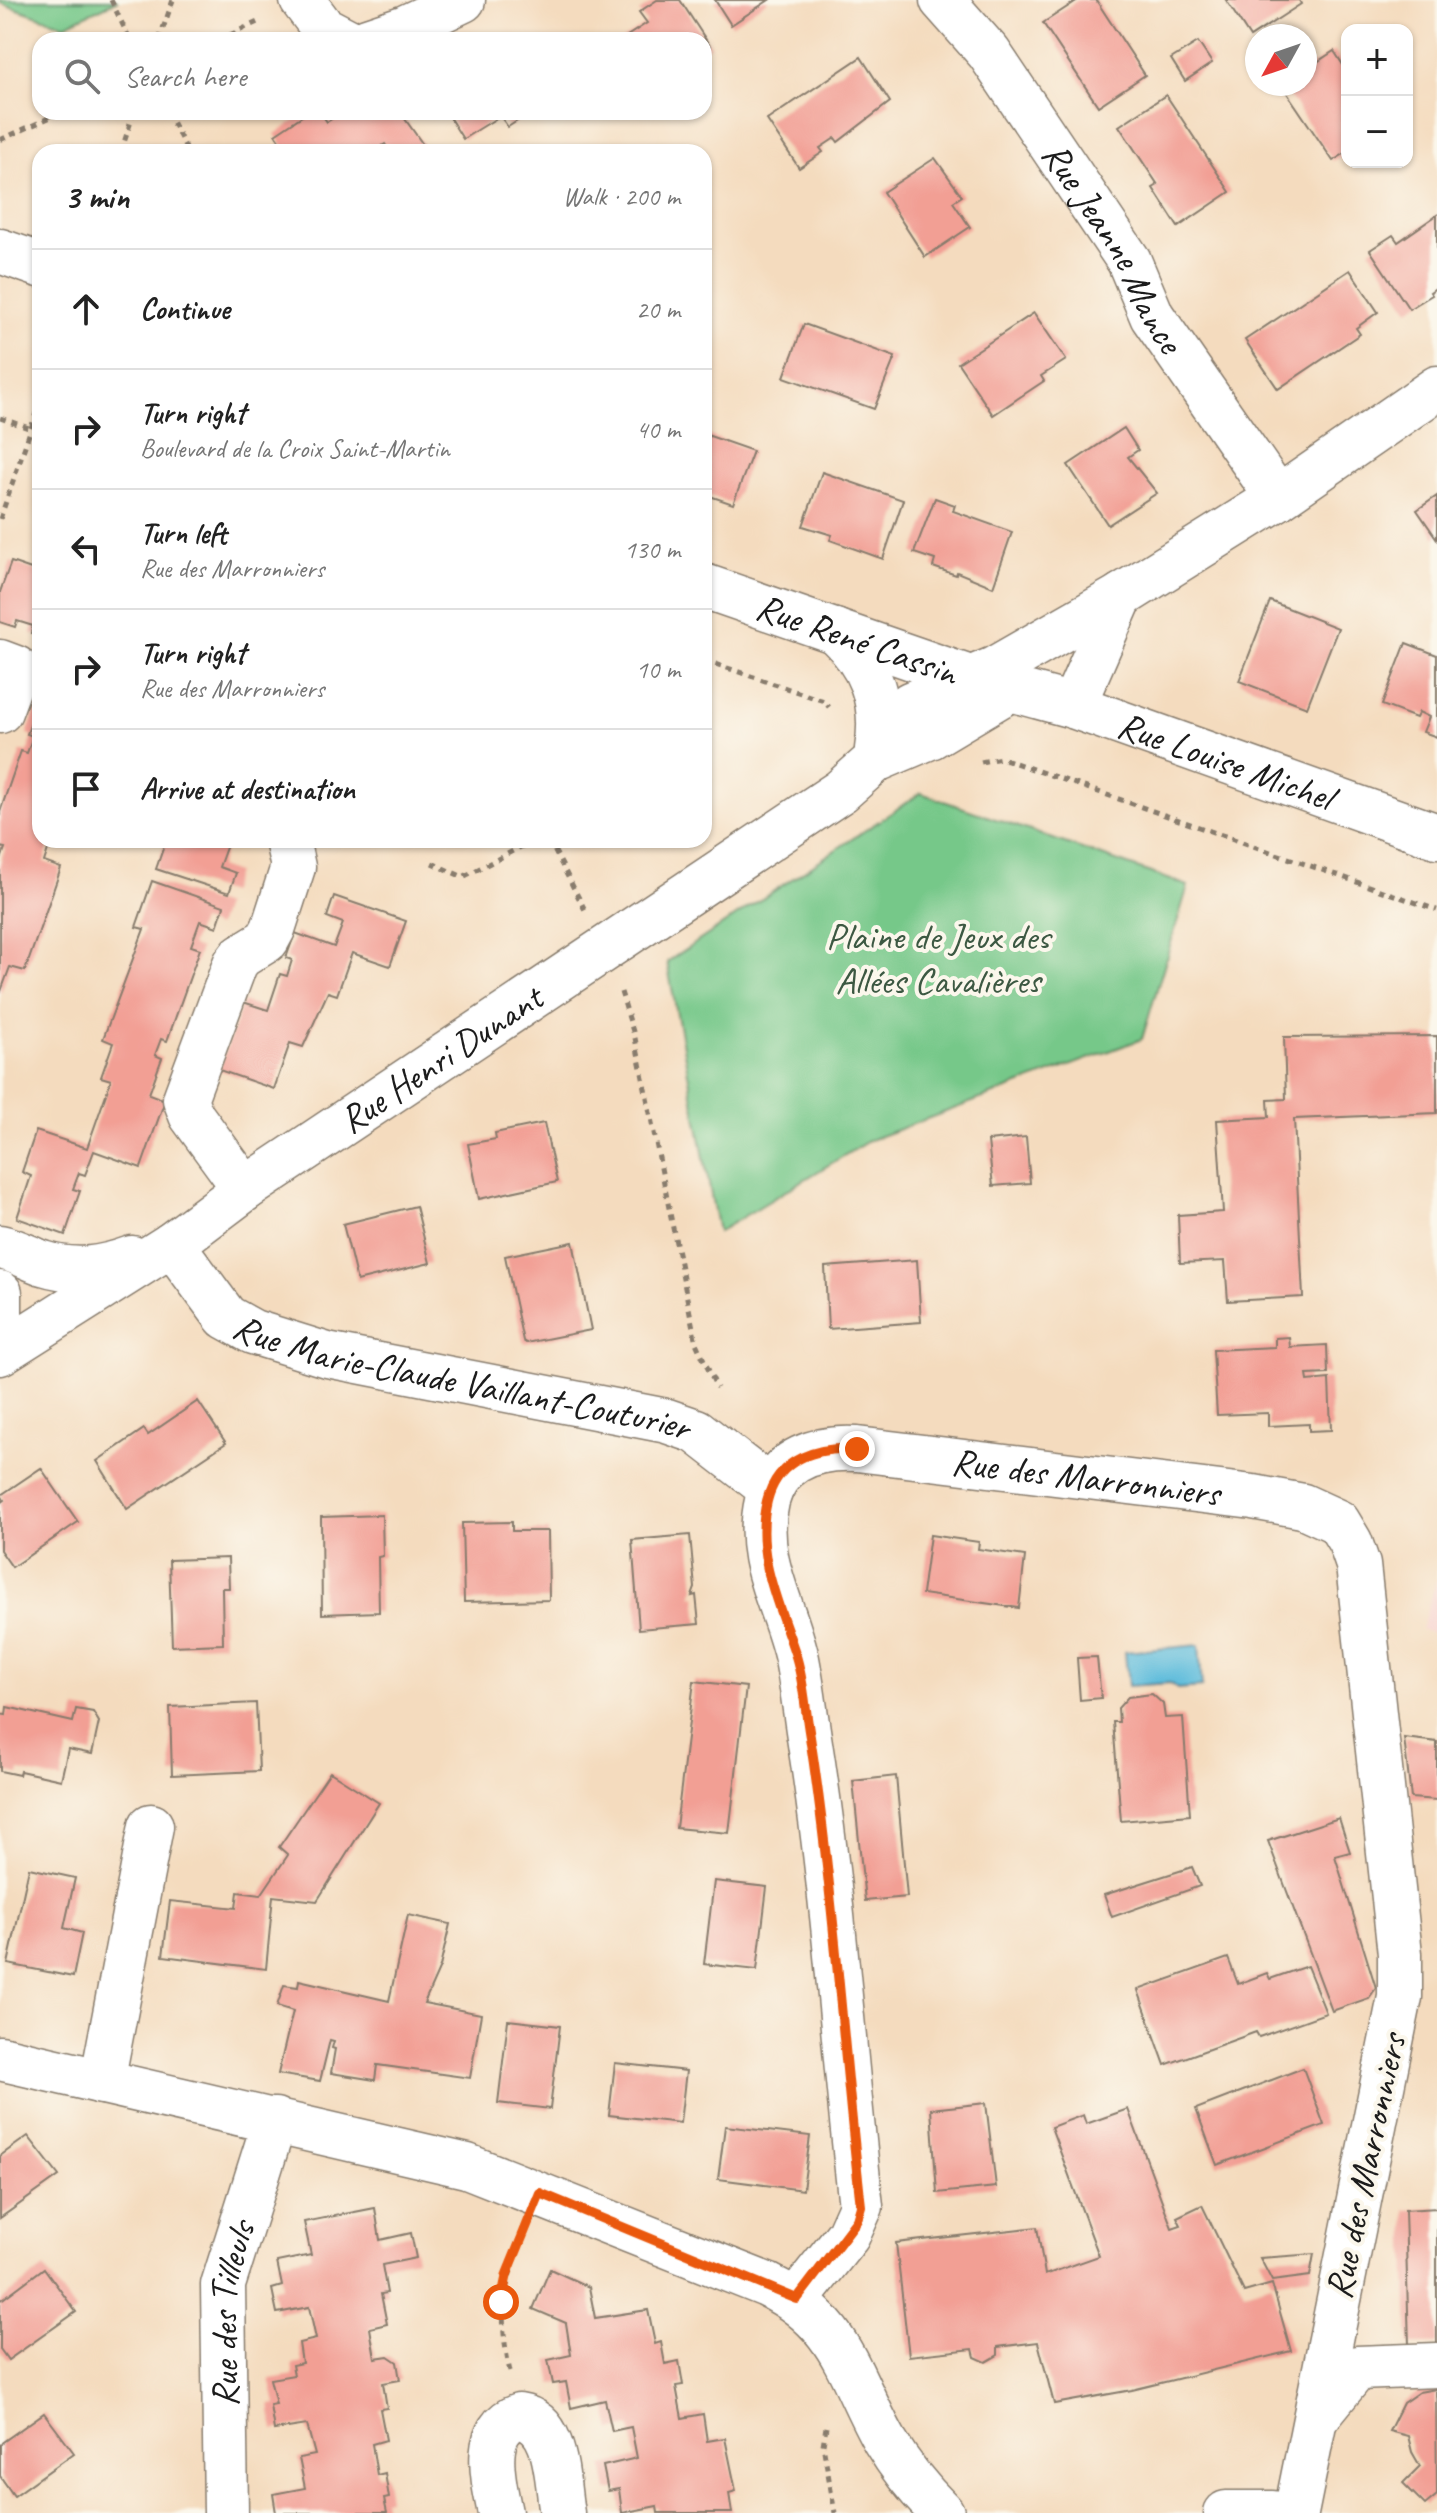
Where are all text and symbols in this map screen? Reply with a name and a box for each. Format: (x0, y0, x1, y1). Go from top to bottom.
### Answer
north arrow (1245, 24, 1317, 96)
map controls (1341, 24, 1413, 168)
button: + (1341, 24, 1413, 96)
search box (32, 32, 712, 120)
icon: search (60, 54, 104, 98)
text: Search here (124, 57, 246, 95)
button: − (1341, 96, 1413, 168)
street label: Rue Jeanne Mance (1032, 134, 1195, 364)
text: 3 min (64, 175, 129, 218)
text: Walk · 200 m (563, 180, 680, 213)
icon: ahead (64, 287, 108, 331)
text: Continue (140, 290, 230, 328)
text: 20 m (636, 293, 680, 326)
text: Turn right (140, 394, 245, 432)
icon: right (64, 407, 108, 451)
text: 40 m (636, 413, 680, 446)
text: Boulevard de la Croix Saint-Martin (140, 432, 450, 465)
text: Turn left (140, 514, 227, 552)
icon: left (64, 527, 108, 571)
text: 130 m (624, 533, 680, 566)
text: Rue des Marronniers (140, 552, 324, 585)
street label: Rue René Cassin (750, 583, 965, 697)
text: Turn right (140, 634, 245, 672)
icon: right (64, 647, 108, 691)
text: 10 m (636, 653, 680, 686)
text: Rue des Marronniers (140, 672, 324, 705)
street label: Rue Louise Michel (1112, 701, 1345, 823)
icon: arrive (64, 767, 108, 811)
text: Arrive at destination (140, 770, 355, 808)
park label: Plaine de Jeux des Allées Cavalières (826, 913, 1053, 1004)
street label: Rue Henri Dunant (330, 972, 554, 1144)
street label: Rue Marie-Claude Vaillant-Couturier (225, 1303, 699, 1452)
route end (839, 1431, 875, 1467)
street label: Rue des Marronniers (949, 1438, 1225, 1517)
street label: Rue des Marronniers (1315, 2027, 1417, 2303)
street label: Rue des Tilleuls (200, 2212, 267, 2407)
route start (483, 2284, 519, 2320)

